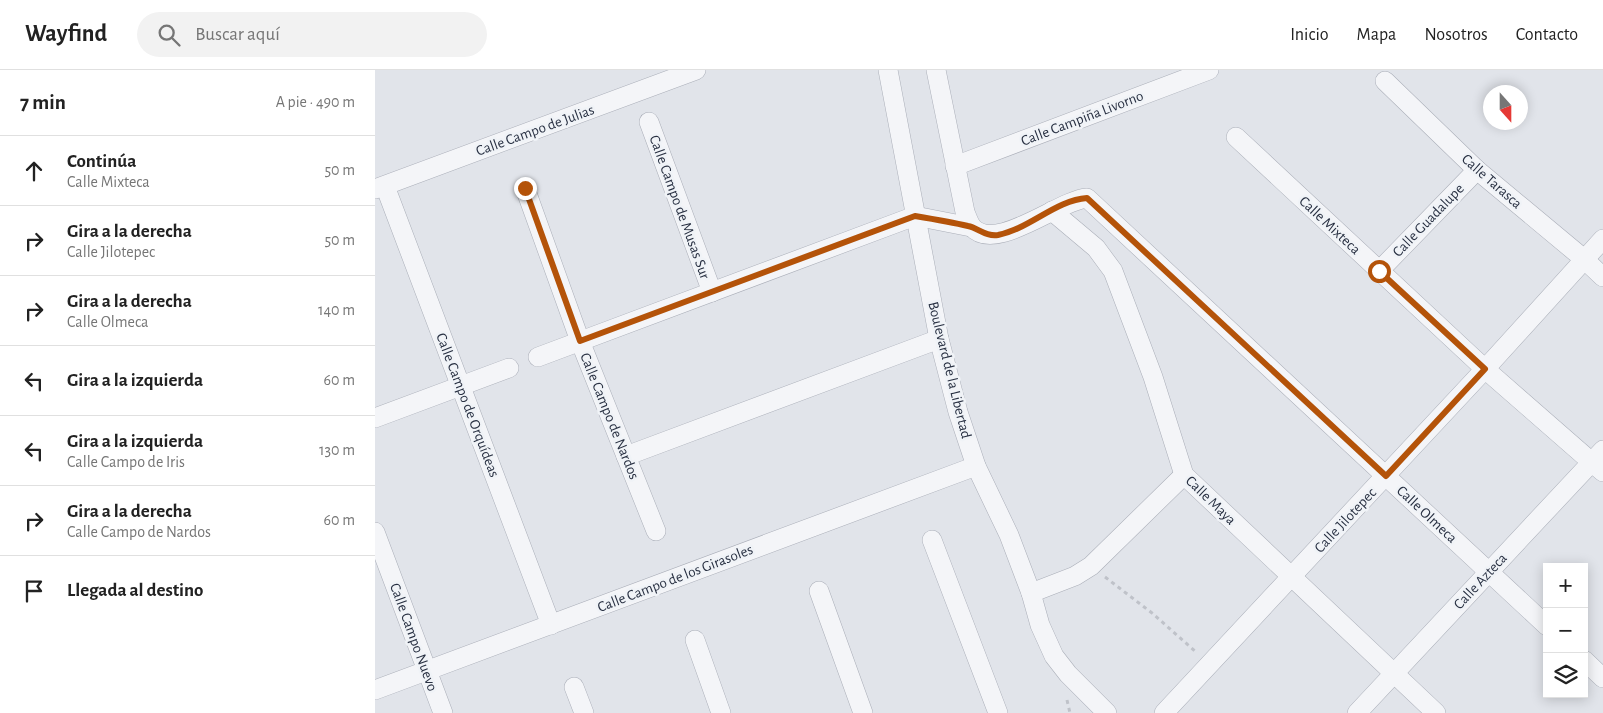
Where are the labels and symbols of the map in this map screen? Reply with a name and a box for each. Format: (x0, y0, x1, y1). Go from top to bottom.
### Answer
north arrow (1483, 85, 1528, 130)
street label: Calle Campiña Livorno (1019, 88, 1145, 149)
street label: Calle Campo de Julias (474, 102, 596, 159)
street label: Calle Campo de Musas Sur (647, 133, 713, 281)
street label: Calle Tarasca (1459, 151, 1525, 211)
route end (514, 177, 537, 200)
street label: Calle Guadalupe (1390, 181, 1467, 260)
street label: Calle Mixteca (1296, 193, 1363, 257)
route start (1368, 260, 1391, 283)
street label: Boulevard de la Libertad (925, 300, 974, 440)
street label: Calle Campo de Orquídeas (433, 331, 502, 479)
street label: Calle Campo de Nardos (577, 351, 642, 482)
street label: Calle Maya (1183, 473, 1239, 528)
street label: Calle Olmeca (1394, 483, 1460, 546)
street label: Calle Jilotepec (1312, 485, 1379, 556)
street label: Calle Campo de los Girasoles (595, 542, 755, 615)
street label: Calle Azteca (1451, 550, 1510, 612)
street label: Calle Campo Nuevo (387, 581, 440, 693)

